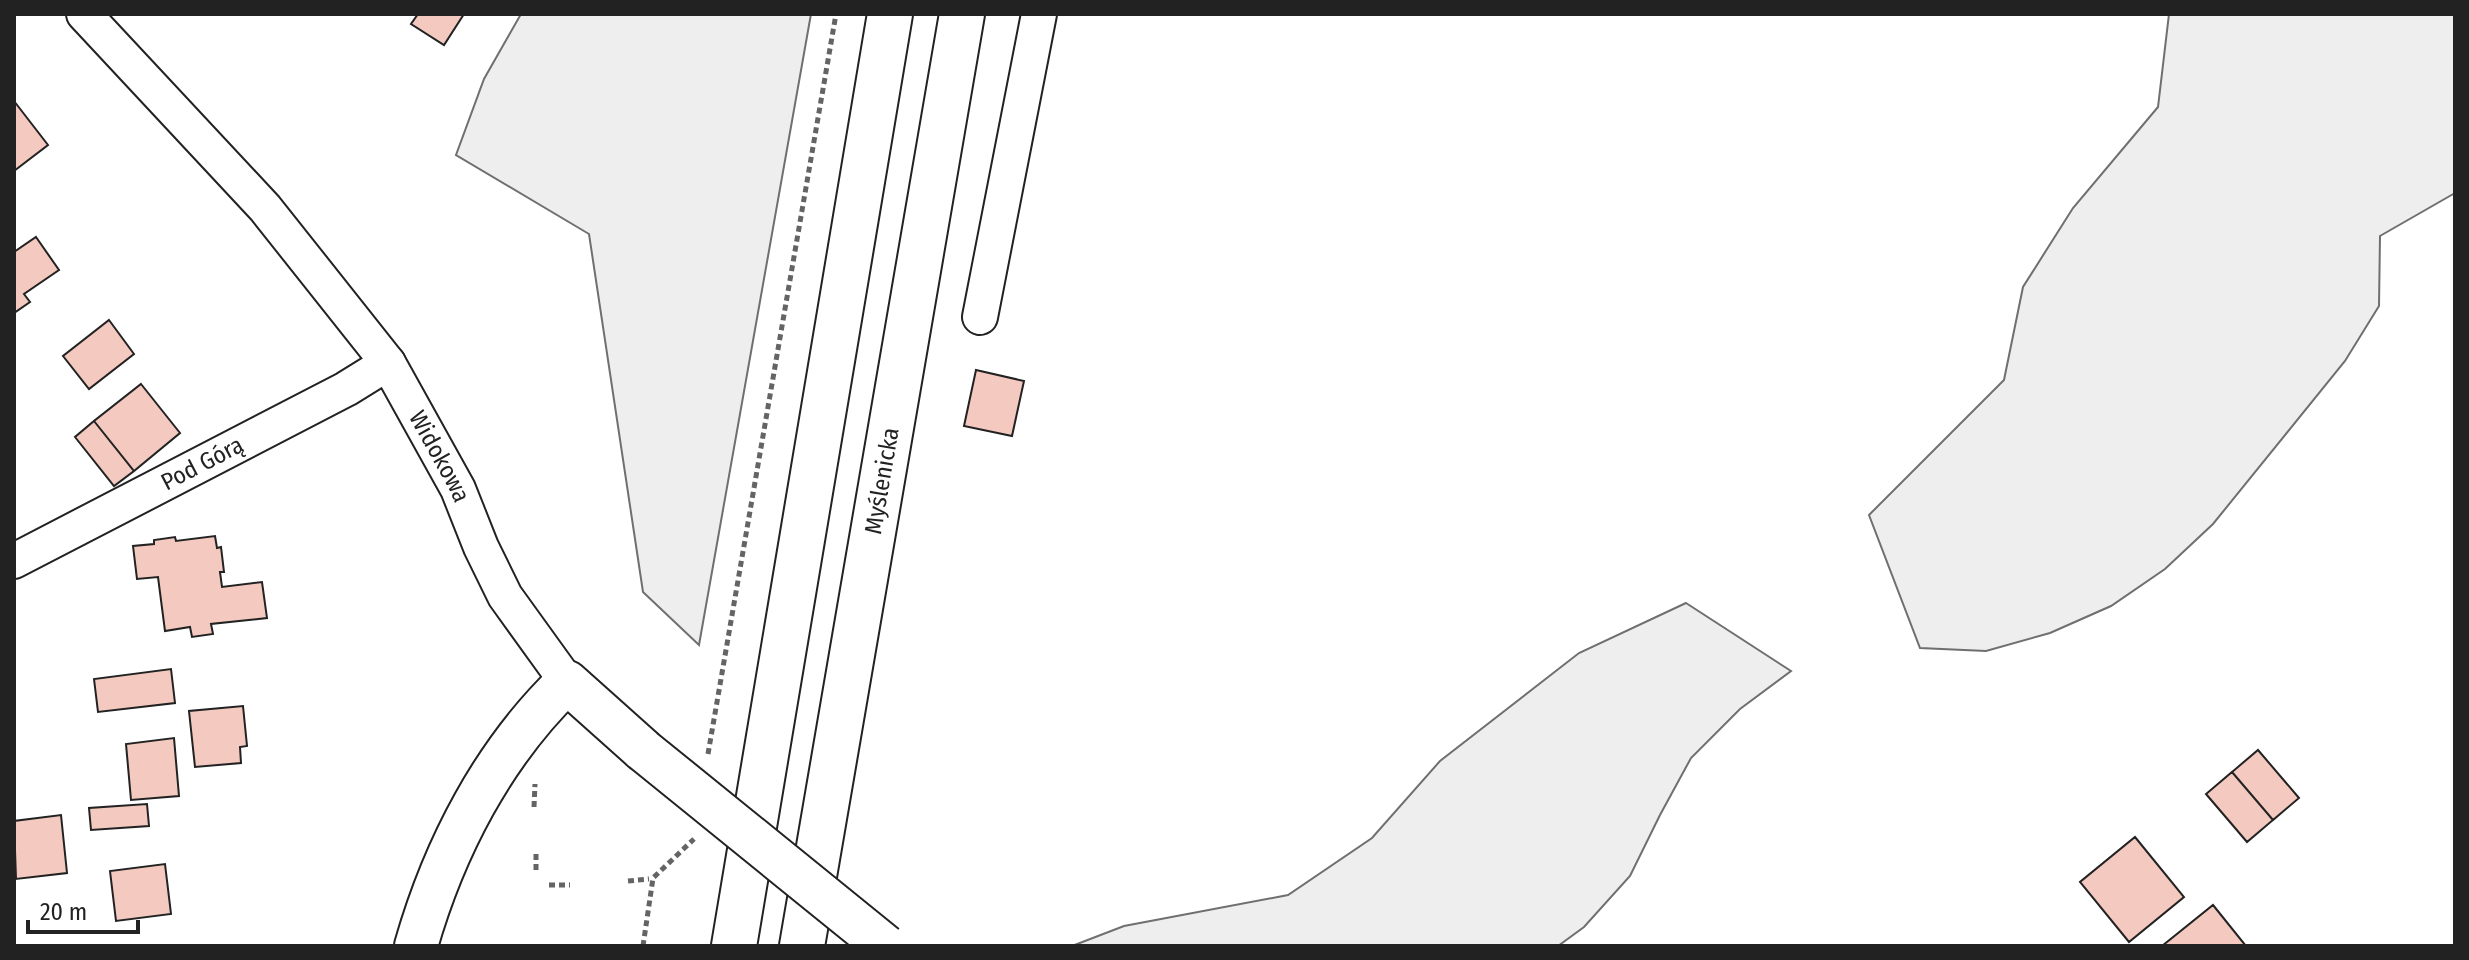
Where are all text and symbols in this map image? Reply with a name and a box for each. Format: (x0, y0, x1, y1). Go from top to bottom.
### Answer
street label: Widokowa (403, 406, 476, 506)
street label: Myślenicka (859, 425, 905, 536)
street label: Pod Górą (156, 431, 248, 496)
scale bar (28, 884, 138, 934)
text: 20 m (40, 898, 87, 926)

